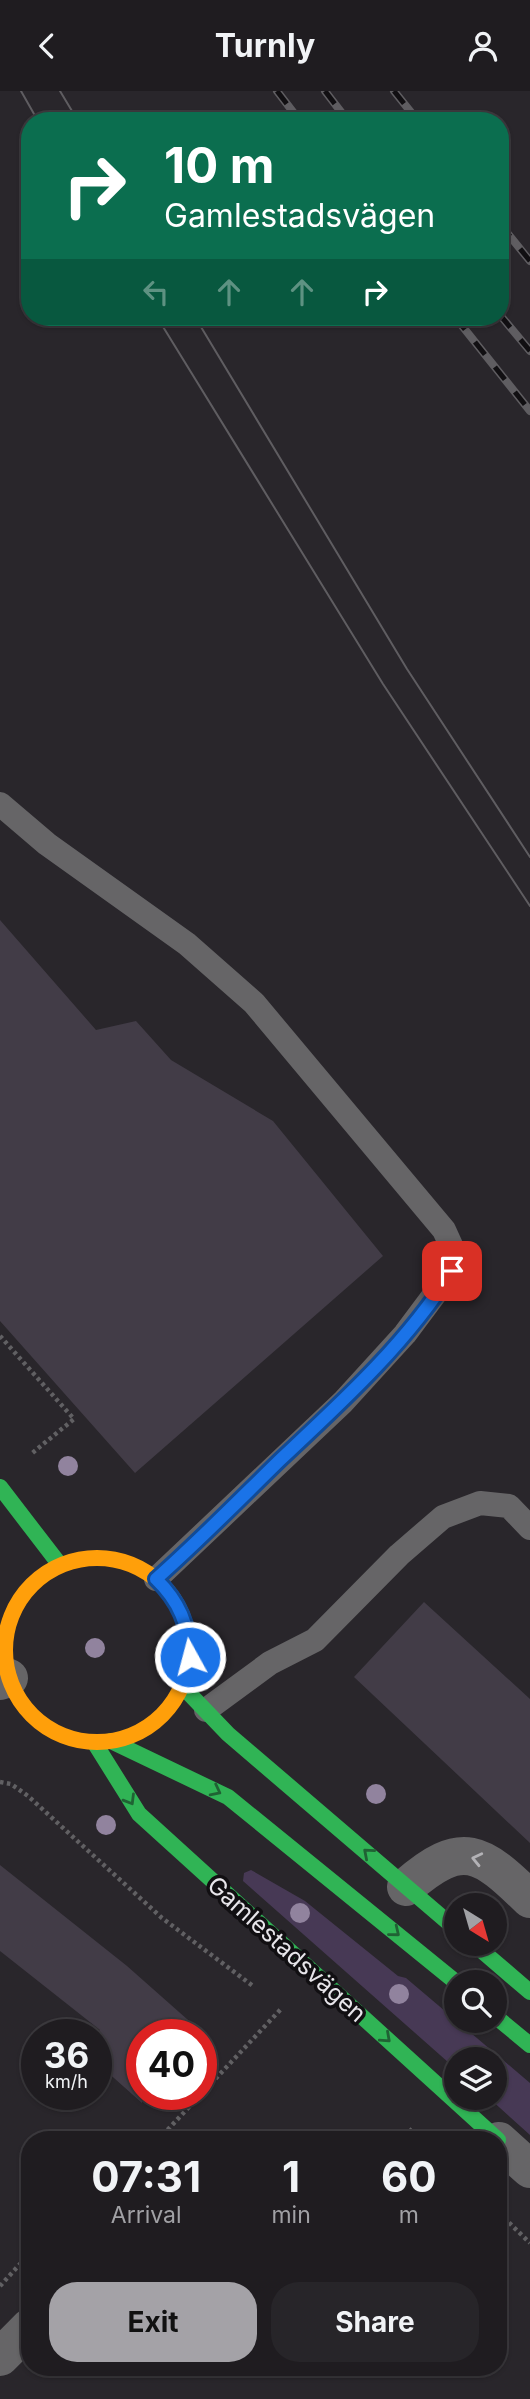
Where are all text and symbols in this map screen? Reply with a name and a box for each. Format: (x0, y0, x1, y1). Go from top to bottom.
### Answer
text: Turnly (215, 26, 315, 65)
icon: back (28, 27, 66, 65)
icon: person (464, 27, 502, 65)
text: 10 m (164, 136, 275, 195)
icon: right (49, 140, 140, 231)
text: Gamlestadsvägen (164, 196, 435, 235)
icon: left (137, 273, 175, 311)
icon: ahead (210, 273, 248, 311)
icon: ahead (283, 273, 321, 311)
icon: right (356, 273, 394, 311)
pin (422, 1241, 482, 1301)
icon: arrive (433, 1252, 471, 1290)
position arrow (153, 1620, 227, 1694)
one-way arrow (209, 1783, 222, 1797)
one-way arrow (122, 1793, 135, 1806)
one-way arrow (363, 1849, 376, 1861)
one-way arrow (471, 1853, 483, 1867)
street label: Gamlestadsvägen (202, 1870, 372, 2028)
north arrow (444, 1893, 508, 1957)
map controls (444, 1893, 507, 2110)
one-way arrow (386, 1924, 399, 1936)
button: search (444, 1970, 507, 2033)
speed limit sign: 40 (126, 2019, 217, 2110)
one-way arrow (378, 2030, 391, 2042)
text: 36 (44, 2034, 89, 2076)
button: layers (444, 2047, 507, 2110)
text: km/h (45, 2071, 88, 2092)
text: 07:31 (91, 2151, 201, 2202)
text: 1 (282, 2151, 300, 2202)
text: 60 (381, 2151, 437, 2202)
text: Arrival (111, 2201, 182, 2229)
text: min (271, 2201, 311, 2229)
text: m (399, 2201, 419, 2229)
button: Exit (49, 2282, 257, 2362)
button: Share (271, 2282, 479, 2362)

